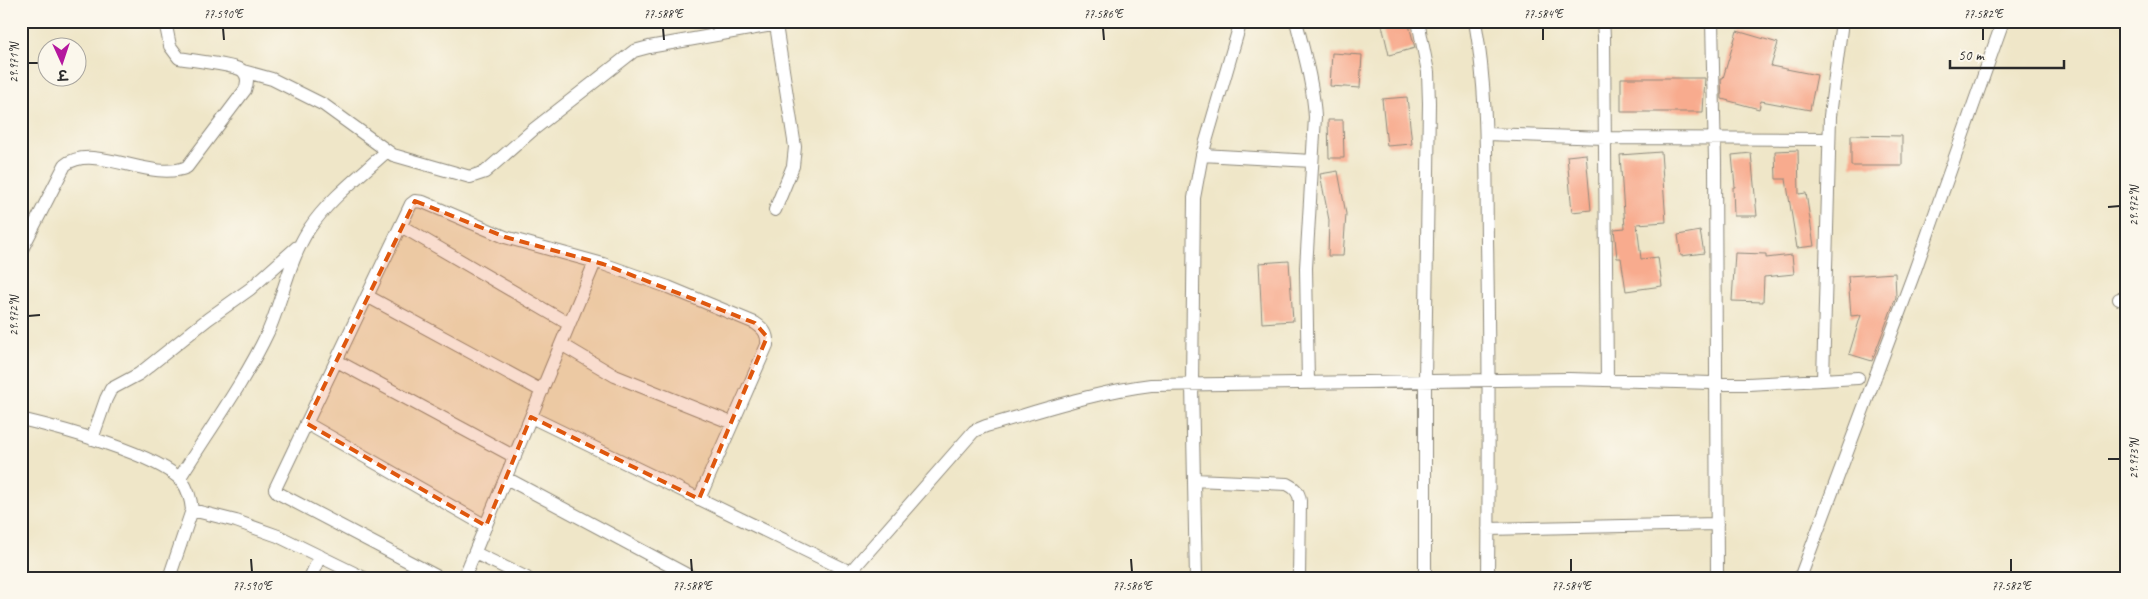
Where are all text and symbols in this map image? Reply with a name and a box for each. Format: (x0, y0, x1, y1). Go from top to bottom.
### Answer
text: 77.590°E (203, 6, 244, 22)
text: 77.588°E (643, 6, 684, 22)
text: 77.586°E (1083, 6, 1124, 22)
text: 77.584°E (1523, 6, 1564, 22)
text: 77.582°E (1963, 6, 2004, 22)
north arrow (38, 38, 88, 88)
scale bar (1950, 38, 2064, 70)
text: 29.971°N (6, 41, 22, 83)
text: 50 m (1958, 46, 1985, 65)
text: उ (56, 66, 70, 83)
text: 29.972°N (2126, 184, 2142, 226)
text: 29.972°N (6, 294, 22, 336)
text: 29.973°N (2126, 437, 2142, 479)
text: 77.590°E (232, 578, 273, 594)
text: 77.588°E (672, 578, 713, 594)
text: 77.586°E (1112, 578, 1153, 594)
text: 77.584°E (1551, 578, 1592, 594)
text: 77.582°E (1991, 578, 2032, 594)

